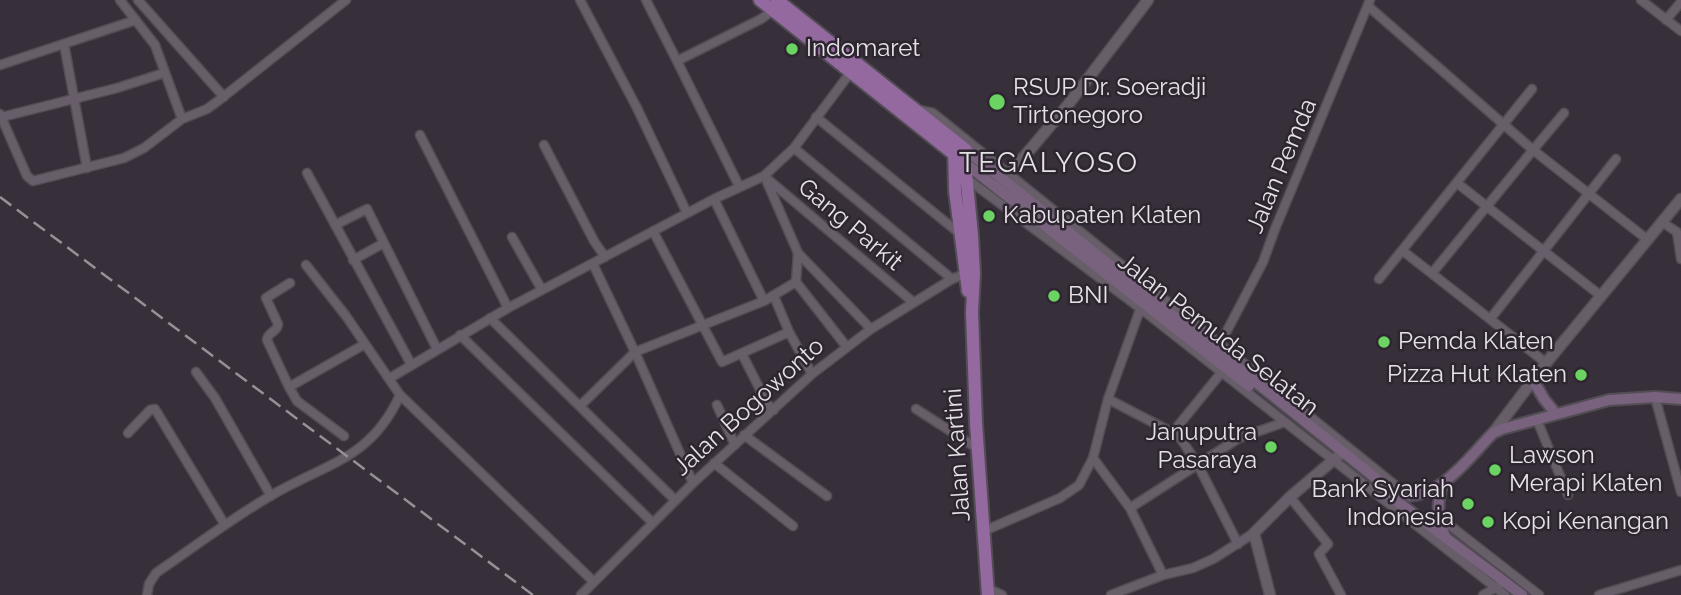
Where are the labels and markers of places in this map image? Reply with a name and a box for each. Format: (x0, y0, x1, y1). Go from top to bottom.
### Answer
place label: Indomaret (806, 35, 920, 63)
marker: Indomaret (784, 41, 800, 57)
place label: RSUP Dr. Soeradji Tirtonegoro (1013, 74, 1206, 130)
marker: RSUP Dr. Soeradji Tirtonegoro (987, 92, 1007, 112)
place label: Kabupaten Klaten (1003, 202, 1201, 230)
marker: Kabupaten Klaten (981, 208, 997, 224)
place label: BNI (1068, 282, 1108, 310)
marker: BNI (1046, 288, 1062, 304)
place label: Pemda Klaten (1398, 328, 1554, 356)
marker: Pemda Klaten (1376, 334, 1392, 350)
place label: Pizza Hut Klaten (1387, 361, 1567, 389)
marker: Pizza Hut Klaten (1573, 367, 1589, 383)
place label: Januputra Pasaraya (1146, 419, 1257, 475)
marker: Januputra Pasaraya (1263, 439, 1279, 455)
place label: Lawson Merapi Klaten (1509, 442, 1662, 498)
marker: Lawson Merapi Klaten (1487, 462, 1503, 478)
place label: Bank Syariah Indonesia (1311, 476, 1454, 532)
marker: Bank Syariah Indonesia (1460, 496, 1476, 512)
place label: Kopi Kenangan (1502, 508, 1669, 536)
marker: Kopi Kenangan (1480, 514, 1496, 530)

